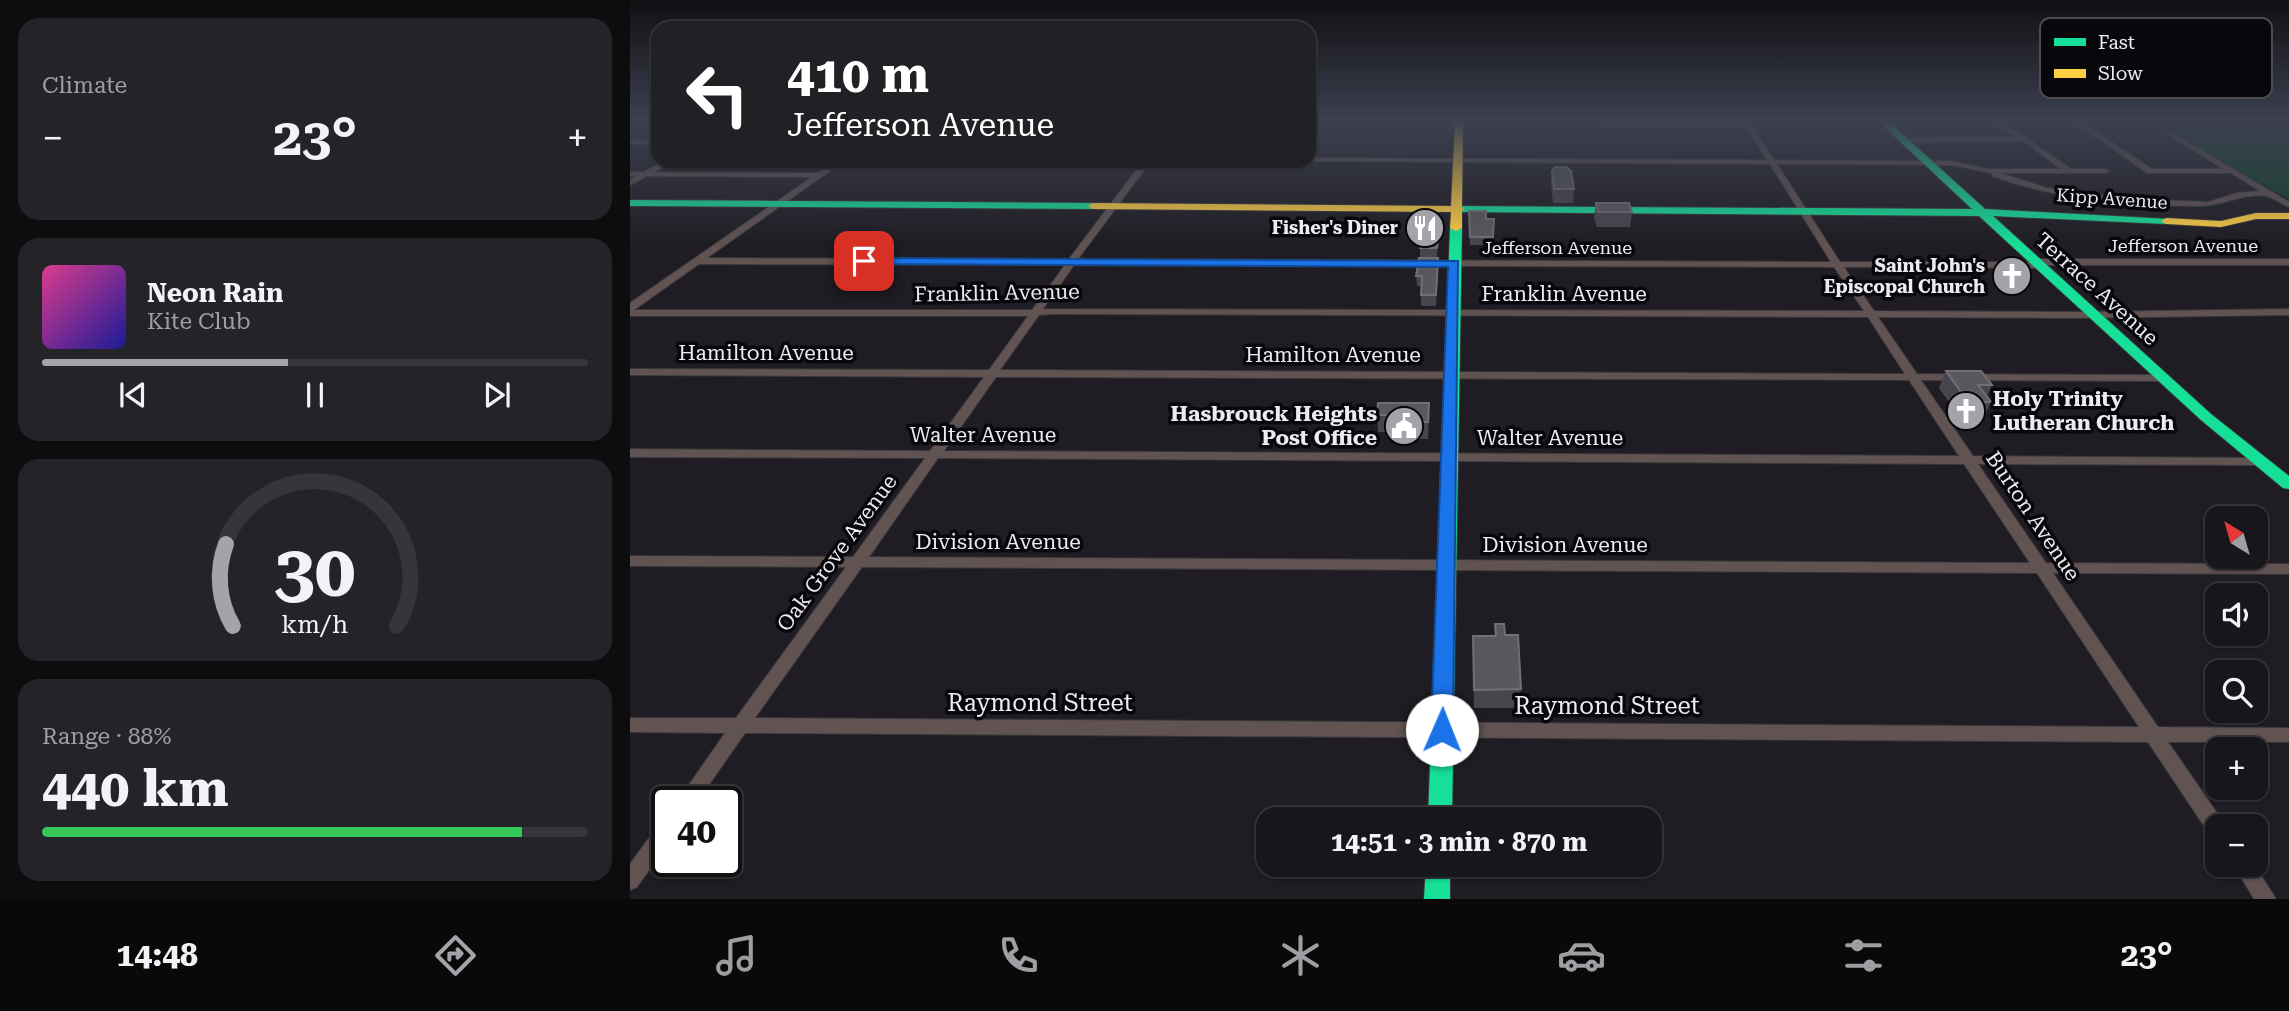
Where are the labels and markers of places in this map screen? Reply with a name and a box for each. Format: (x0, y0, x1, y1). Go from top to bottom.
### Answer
restaurant icon: Fisher's Diner (1404, 207, 1446, 249)
place label: Fisher's Diner (1272, 217, 1398, 238)
pin (834, 231, 894, 291)
place label: Saint John's Episcopal Church (1824, 255, 1985, 297)
church icon: Saint John's Episcopal Church (1991, 255, 2033, 297)
place label: Holy Trinity Lutheran Church (1993, 387, 2174, 435)
church icon: Holy Trinity Lutheran Church (1945, 390, 1987, 432)
place label: Hasbrouck Heights Post Office (1171, 402, 1377, 450)
public building icon: Hasbrouck Heights Post Office (1383, 405, 1425, 447)

